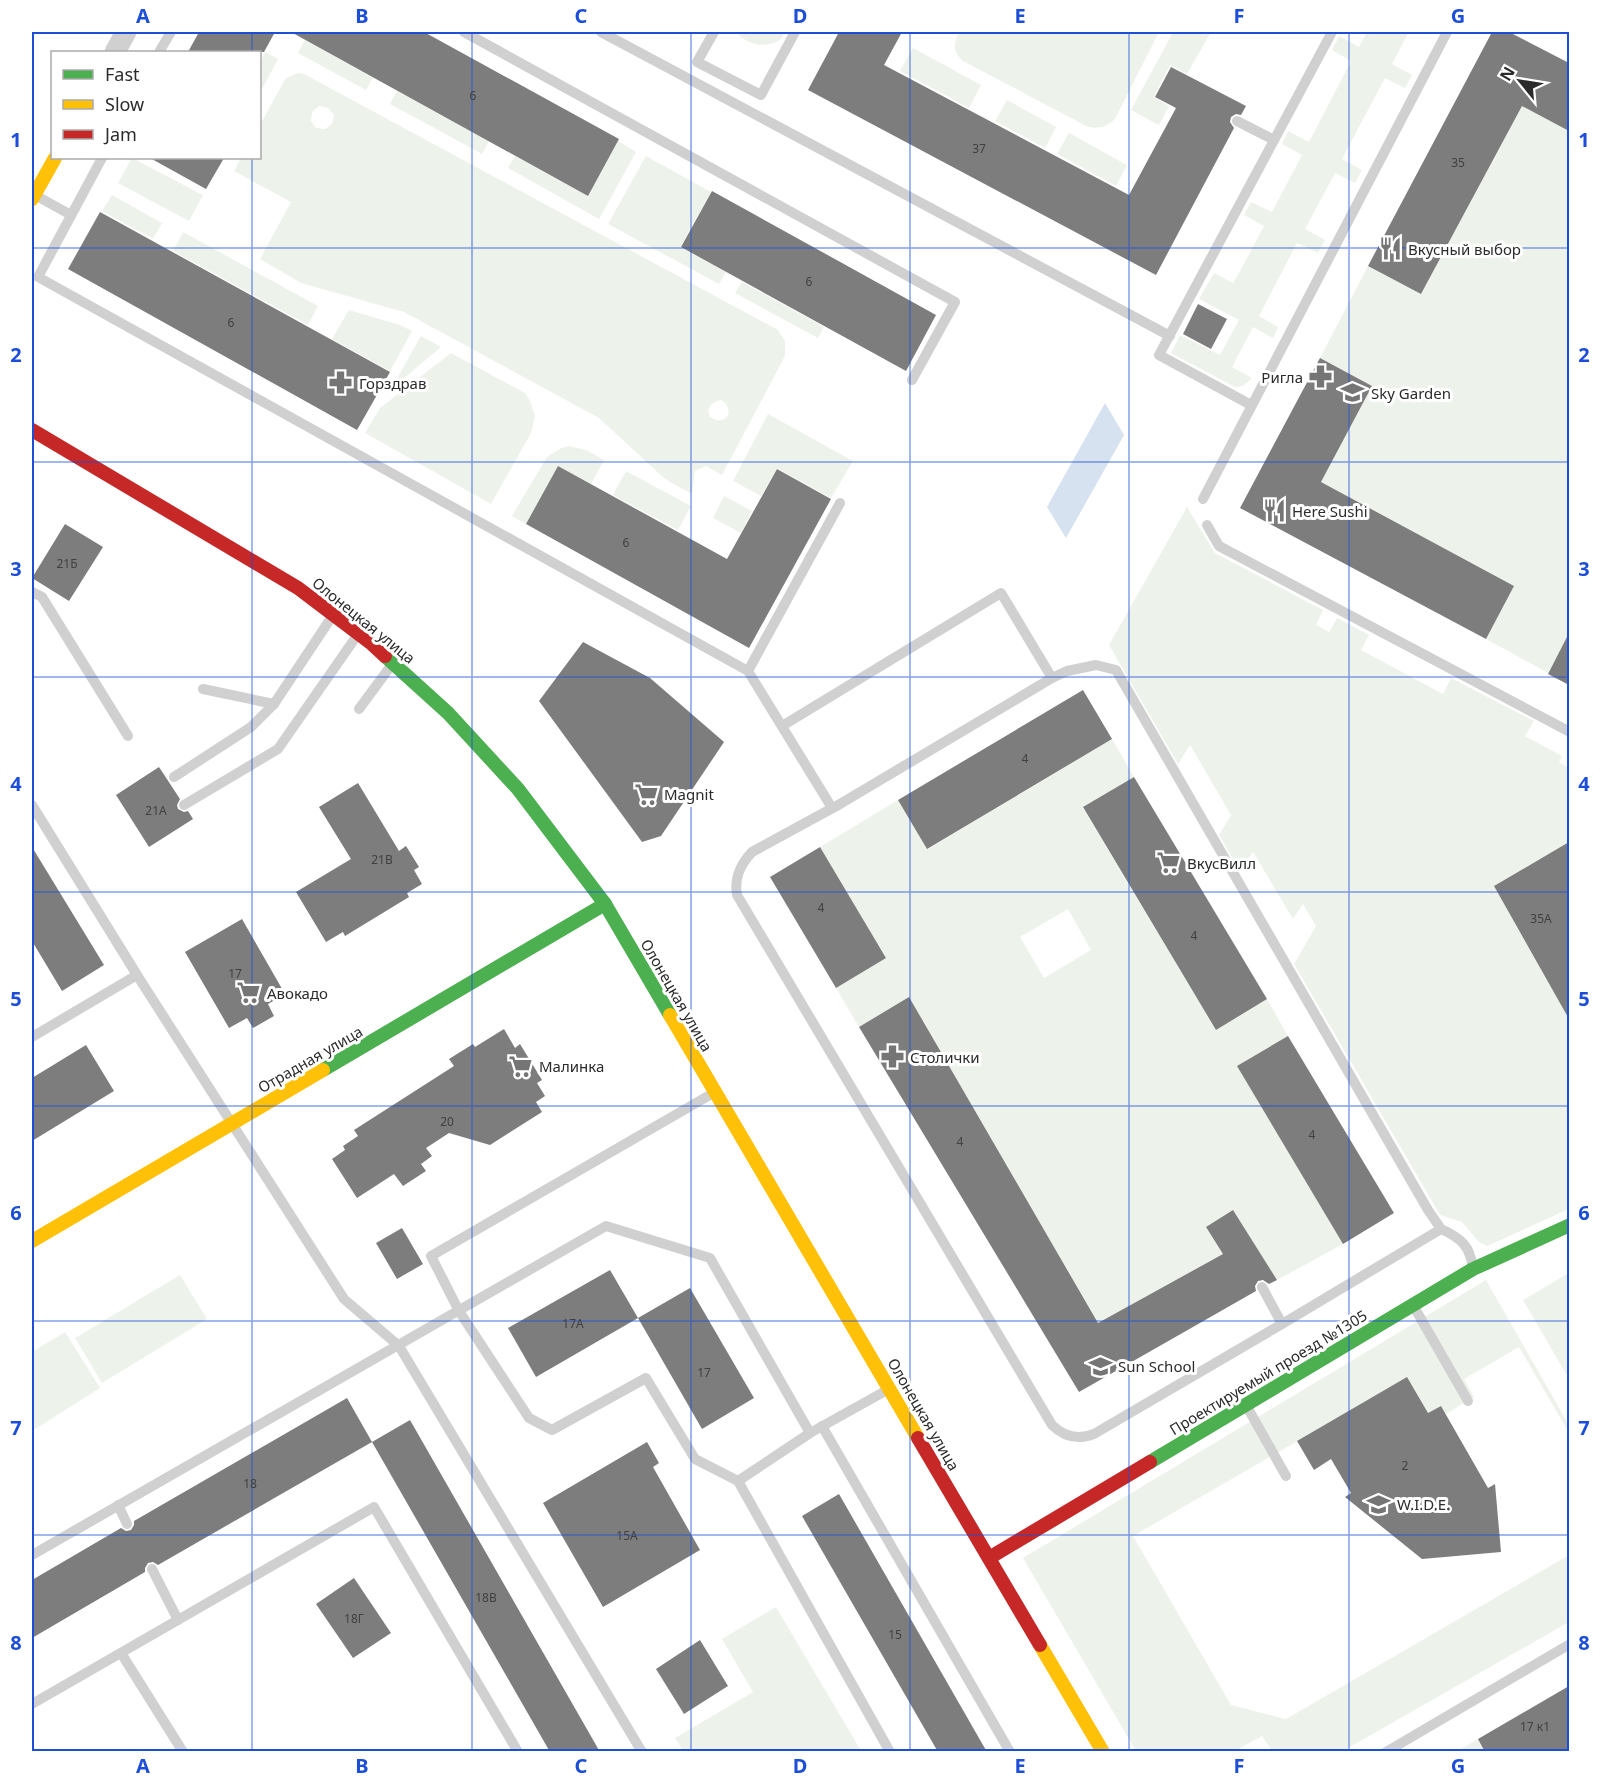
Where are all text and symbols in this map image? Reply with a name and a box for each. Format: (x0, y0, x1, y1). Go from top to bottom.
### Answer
text: A (136, 2, 150, 29)
text: B (355, 2, 369, 29)
text: C (575, 2, 588, 29)
text: D (793, 2, 807, 29)
text: E (1014, 2, 1026, 29)
text: F (1234, 2, 1244, 29)
text: G (1451, 2, 1465, 29)
legend (51, 51, 261, 159)
north arrow (1490, 51, 1550, 111)
text: Fast (105, 62, 140, 86)
text: N (1494, 62, 1520, 85)
house number: 6 (470, 87, 477, 104)
text: Slow (105, 92, 144, 116)
text: Jam (103, 122, 137, 146)
text: 1 (10, 126, 22, 153)
text: 1 (1578, 126, 1590, 153)
house number: 37 (972, 140, 986, 157)
house number: 35 (1451, 154, 1465, 171)
restaurant icon: Вкусный выбор (1377, 236, 1403, 262)
place label: Вкусный выбор (1408, 239, 1521, 259)
house number: 6 (806, 273, 813, 290)
house number: 6 (228, 314, 235, 331)
text: 2 (10, 341, 22, 368)
text: 2 (1578, 341, 1590, 368)
pharmacy icon: Ригла (1308, 364, 1334, 390)
place label: Ригла (1261, 367, 1303, 387)
pharmacy icon: Горздрав (328, 370, 354, 396)
place label: Горздрав (359, 373, 426, 393)
school or university icon: Sky Garden (1340, 380, 1366, 406)
place label: Sky Garden (1371, 383, 1451, 403)
restaurant icon: Here Sushi (1261, 498, 1287, 524)
place label: Here Sushi (1292, 501, 1368, 521)
house number: 6 (623, 534, 630, 551)
text: 3 (10, 555, 22, 582)
house number: 21Б (56, 555, 78, 572)
text: 3 (1578, 555, 1590, 582)
street label: Олонецкая улица (308, 572, 420, 668)
house number: 4 (1022, 750, 1029, 767)
text: 4 (10, 770, 22, 797)
text: 4 (1578, 770, 1590, 797)
supermarket icon: Magnit (633, 781, 659, 807)
place label: Magnit (664, 784, 714, 804)
house number: 21А (145, 802, 167, 819)
supermarket icon: ВкусВилл (1156, 850, 1182, 876)
house number: 21В (371, 851, 393, 868)
place label: ВкусВилл (1187, 853, 1256, 873)
house number: 4 (818, 899, 825, 916)
house number: 35А (1530, 910, 1552, 927)
house number: 4 (1191, 927, 1198, 944)
street label: Олонецкая улица (637, 935, 717, 1055)
house number: 17 (228, 965, 242, 982)
supermarket icon: Авокадо (236, 980, 262, 1006)
place label: Авокадо (267, 983, 328, 1003)
text: 5 (10, 985, 22, 1012)
text: 5 (1578, 985, 1590, 1012)
street label: Отрадная улица (254, 1021, 366, 1097)
pharmacy icon: Столички (879, 1044, 905, 1070)
place label: Столички (910, 1047, 980, 1067)
supermarket icon: Малинка (508, 1053, 534, 1079)
place label: Малинка (539, 1056, 604, 1076)
house number: 20 (440, 1113, 454, 1130)
house number: 4 (1309, 1126, 1316, 1143)
house number: 4 (957, 1133, 964, 1150)
text: 6 (10, 1199, 22, 1226)
text: 6 (1578, 1199, 1590, 1226)
street label: Проектируемый проезд №1305 (1166, 1305, 1370, 1439)
house number: 17А (562, 1315, 584, 1332)
school or university icon: Sun School (1087, 1353, 1113, 1379)
street label: Олонецкая улица (884, 1354, 964, 1474)
place label: Sun School (1118, 1356, 1195, 1376)
house number: 17 (697, 1364, 711, 1381)
text: 7 (10, 1414, 22, 1441)
text: 7 (1578, 1414, 1590, 1441)
house number: 2 (1402, 1457, 1409, 1474)
house number: 18 (243, 1475, 257, 1492)
school or university icon: W.I.D.E. (1366, 1491, 1392, 1517)
place label: W.I.D.E. (1397, 1494, 1450, 1514)
house number: 15А (616, 1527, 638, 1544)
house number: 18В (475, 1589, 497, 1606)
house number: 18Г (344, 1610, 364, 1627)
house number: 15 (888, 1626, 902, 1643)
text: 8 (10, 1629, 22, 1656)
text: 8 (1578, 1629, 1590, 1656)
house number: 17 к1 (1520, 1718, 1550, 1735)
text: A (136, 1752, 150, 1779)
text: B (355, 1752, 369, 1779)
text: C (575, 1752, 588, 1779)
text: D (793, 1752, 807, 1779)
text: E (1014, 1752, 1026, 1779)
text: F (1234, 1752, 1244, 1779)
text: G (1451, 1752, 1465, 1779)

